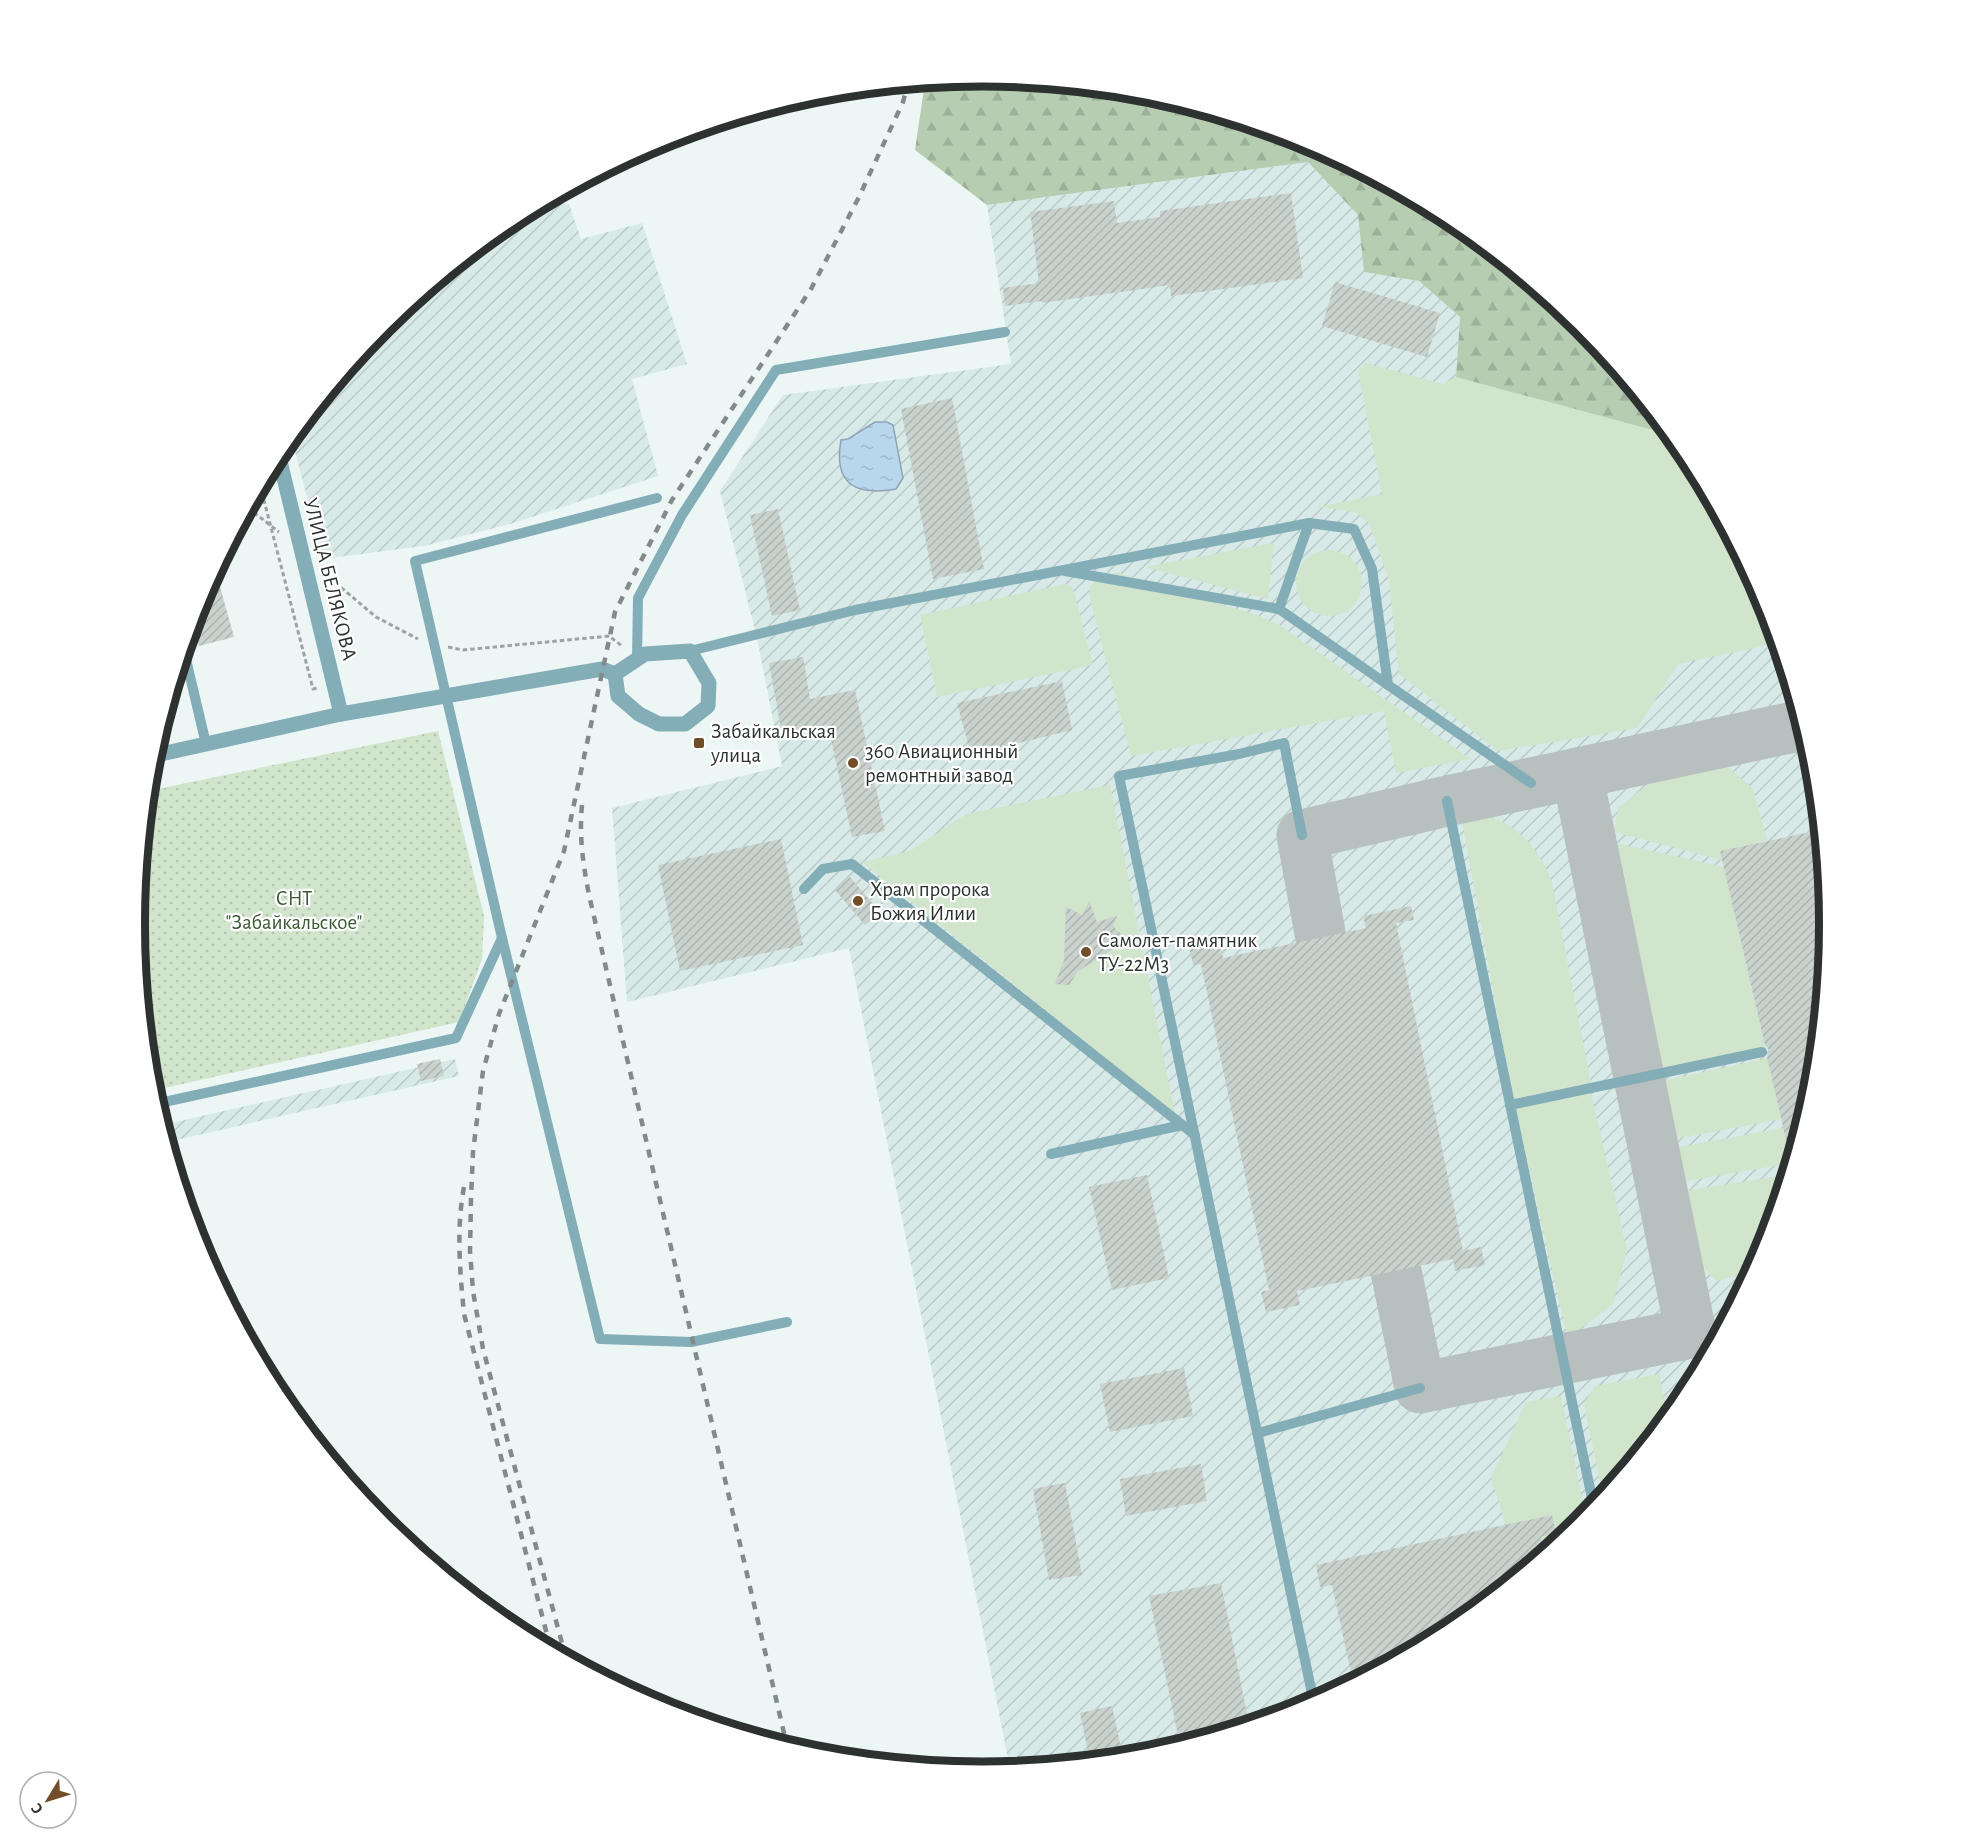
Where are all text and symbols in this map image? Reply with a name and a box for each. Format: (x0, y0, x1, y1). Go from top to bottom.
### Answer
street label: УЛИЦА БЕЛЯКОВА (300, 496, 360, 662)
place label: Забайкальская улица (710, 721, 836, 766)
marker: Забайкальская улица (692, 736, 706, 750)
place label: 360 Авиационный ремонтный завод (865, 741, 1018, 786)
marker: 360 Авиационный ремонтный завод (846, 756, 860, 770)
place label: Храм пророка Божия Илии (870, 879, 990, 924)
park label: СНТ "Забайкальское" (226, 888, 362, 933)
marker: Храм пророка Божия Илии (851, 894, 865, 908)
place label: Самолет-памятник ТУ-22М3 (1098, 930, 1258, 975)
marker: Самолет-памятник ТУ-22М3 (1079, 945, 1093, 959)
north arrow (18, 1770, 78, 1830)
text: С (28, 1800, 46, 1817)

